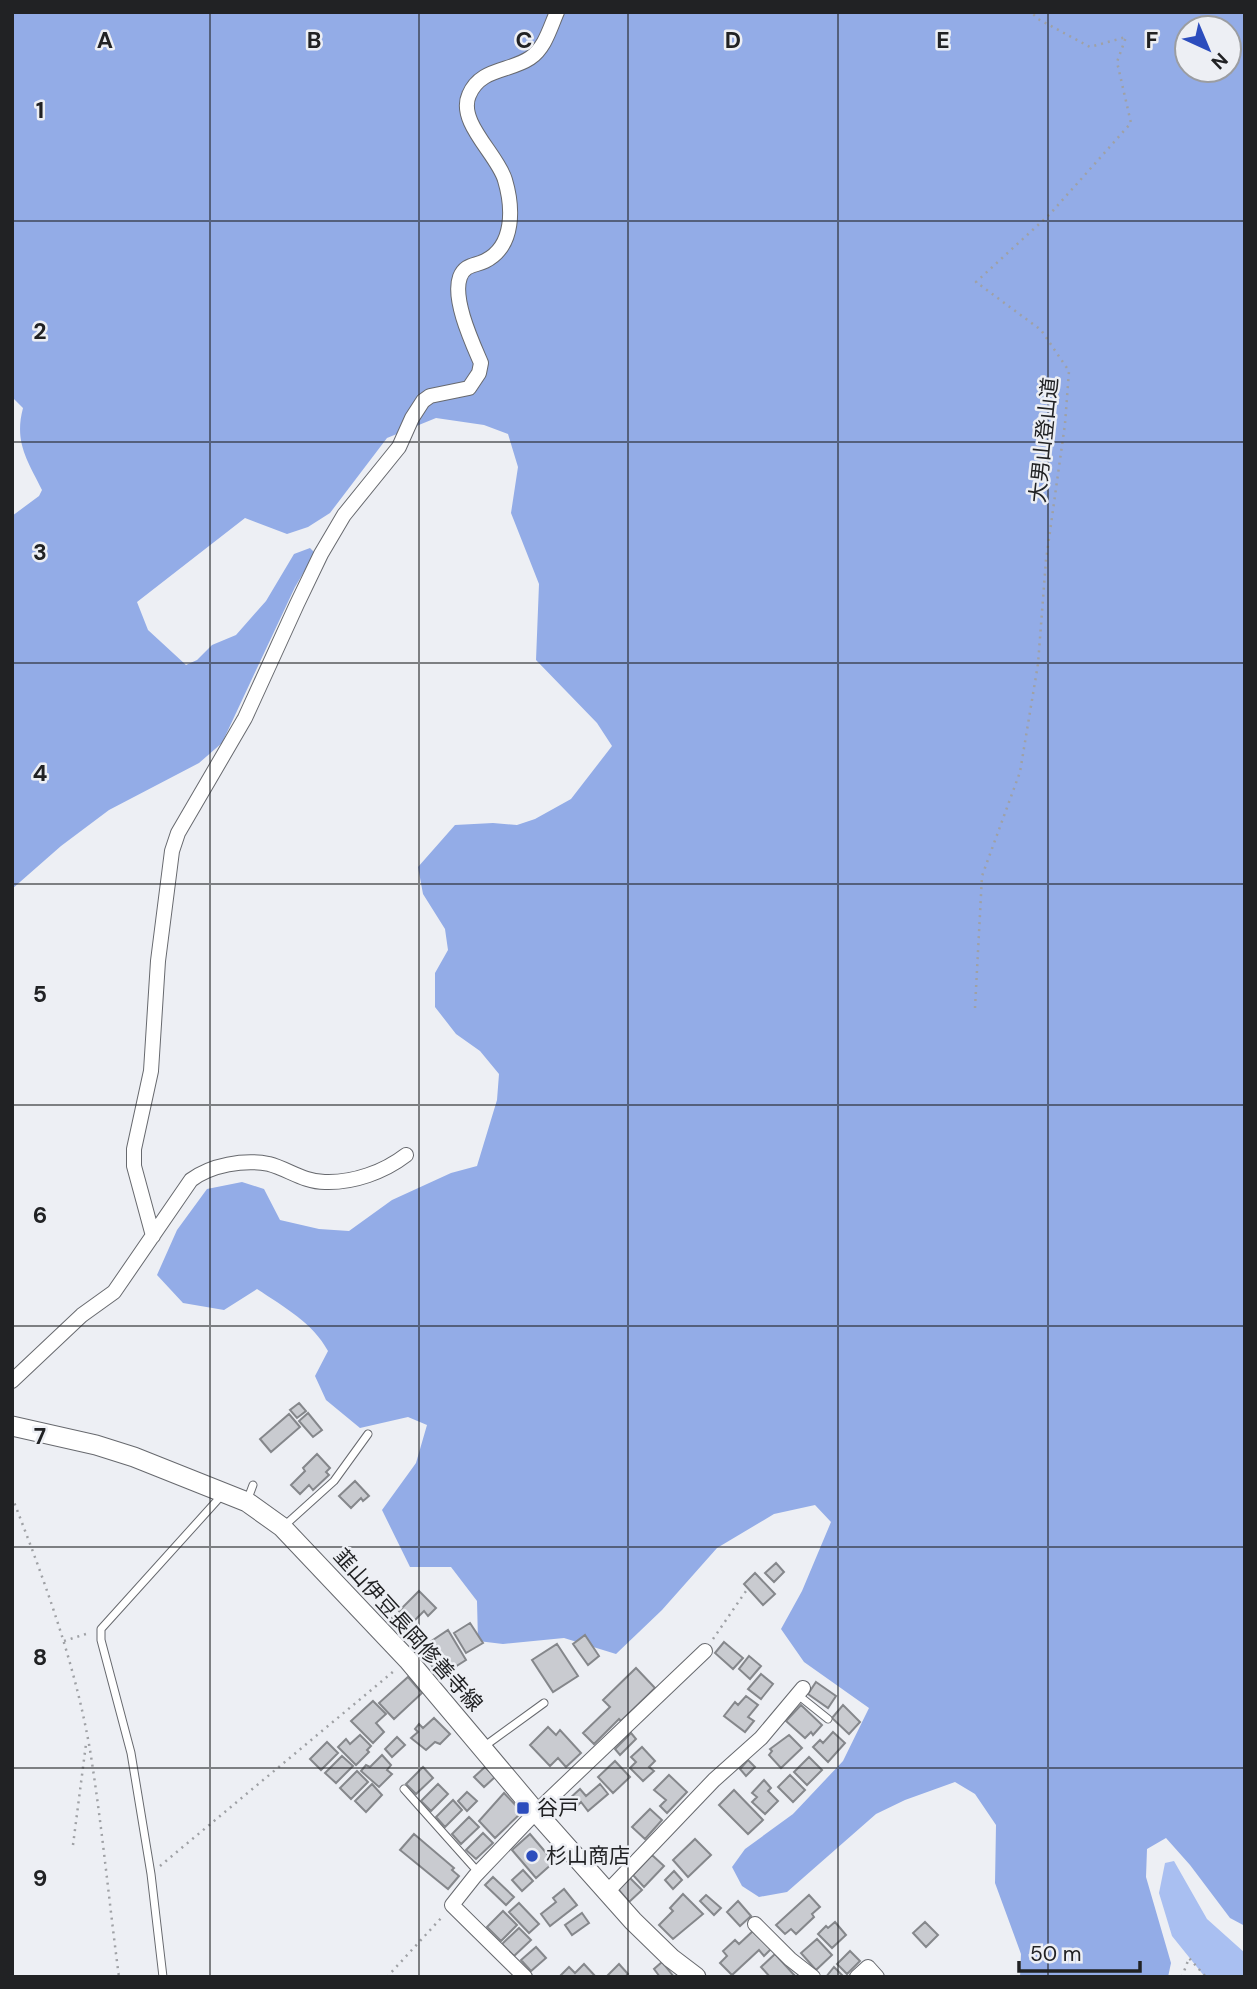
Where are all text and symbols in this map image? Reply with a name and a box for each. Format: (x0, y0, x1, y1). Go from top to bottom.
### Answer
north arrow (1173, 14, 1243, 84)
text: A (97, 25, 113, 55)
text: B (307, 25, 321, 55)
text: C (516, 25, 532, 55)
text: D (725, 25, 741, 55)
text: E (936, 25, 950, 55)
text: F (1146, 25, 1159, 55)
text: N (1206, 47, 1233, 75)
text: 1 (36, 95, 44, 125)
text: 2 (33, 316, 47, 346)
street label: 大男山登山道 (1023, 376, 1065, 504)
text: 3 (33, 537, 47, 567)
text: 4 (33, 758, 48, 788)
text: 5 (33, 979, 47, 1009)
text: 6 (33, 1200, 47, 1230)
text: 7 (34, 1421, 46, 1451)
street label: 韮山伊豆長岡修善寺線 (327, 1543, 489, 1717)
text: 8 (33, 1642, 47, 1672)
place label: 谷戸 (537, 1794, 579, 1822)
marker: 谷戸 (515, 1800, 531, 1816)
place label: 杉山商店 (546, 1842, 630, 1870)
marker: 杉山商店 (524, 1848, 540, 1864)
text: 9 (33, 1863, 47, 1893)
scale bar (1019, 1930, 1140, 1974)
text: 50 m (1030, 1940, 1081, 1968)

